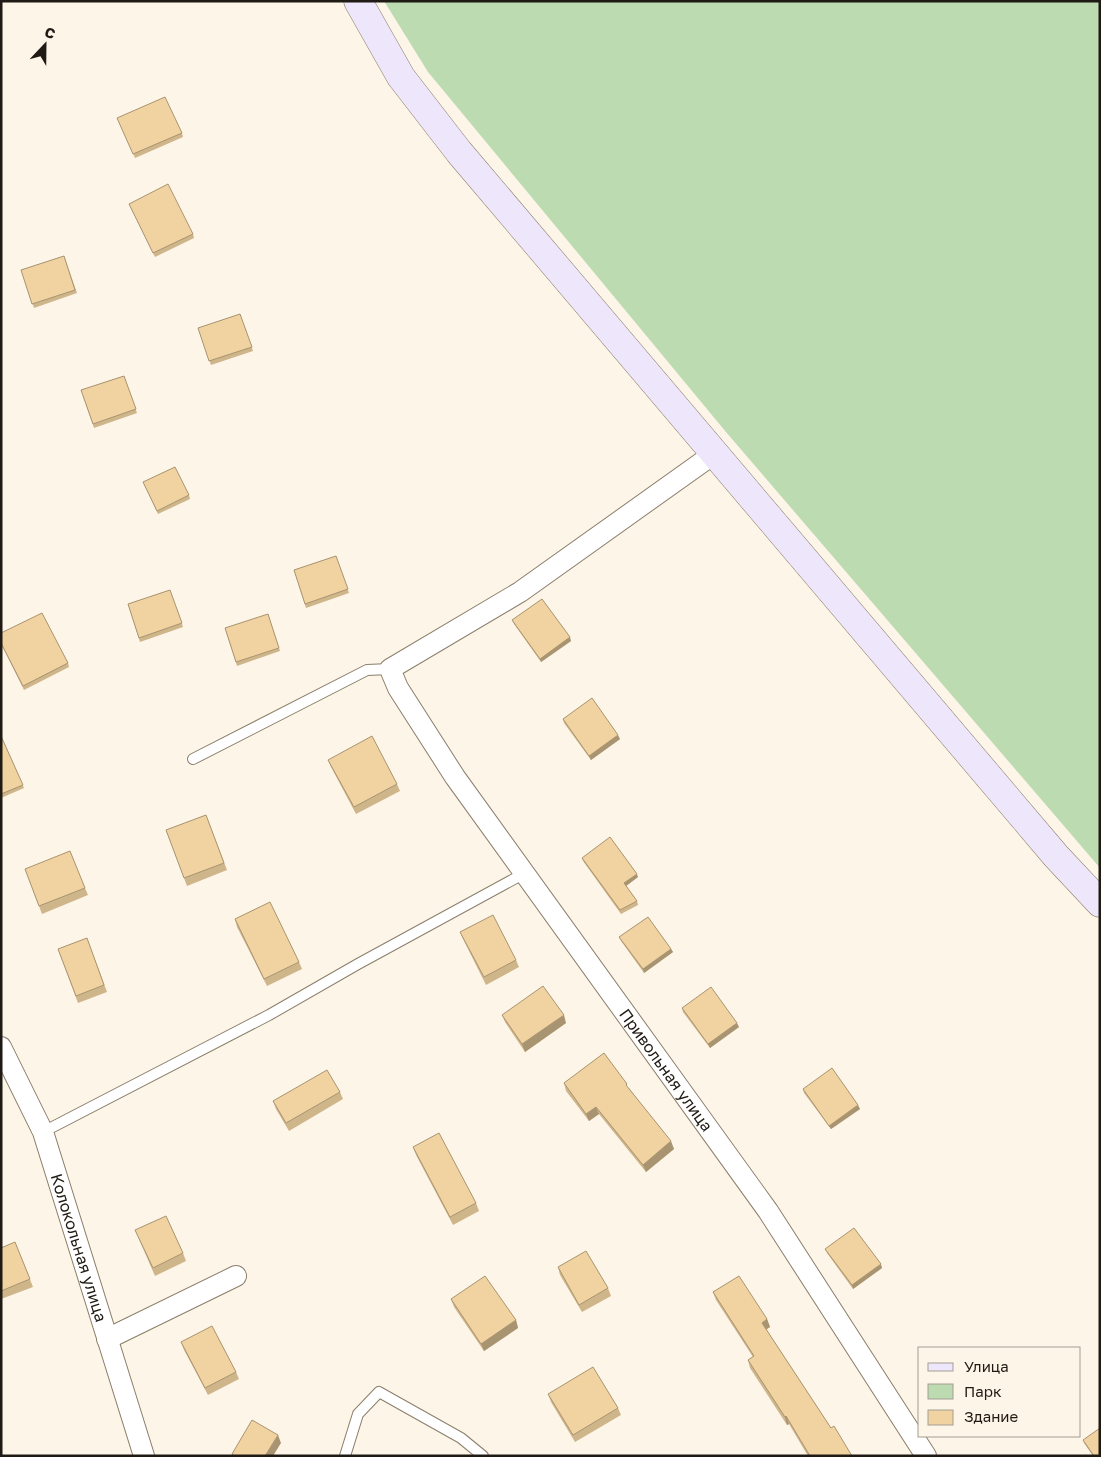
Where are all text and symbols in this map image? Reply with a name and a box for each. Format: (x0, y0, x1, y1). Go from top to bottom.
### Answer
north arrow (20, 20, 70, 70)
text: С (42, 23, 58, 42)
street label: Привольная улица (615, 1005, 717, 1135)
street label: Колокольная улица (47, 1171, 112, 1324)
legend (918, 1347, 1081, 1437)
text: Улица (964, 1357, 1009, 1375)
text: Парк (964, 1382, 1002, 1400)
text: Здание (964, 1407, 1018, 1425)

